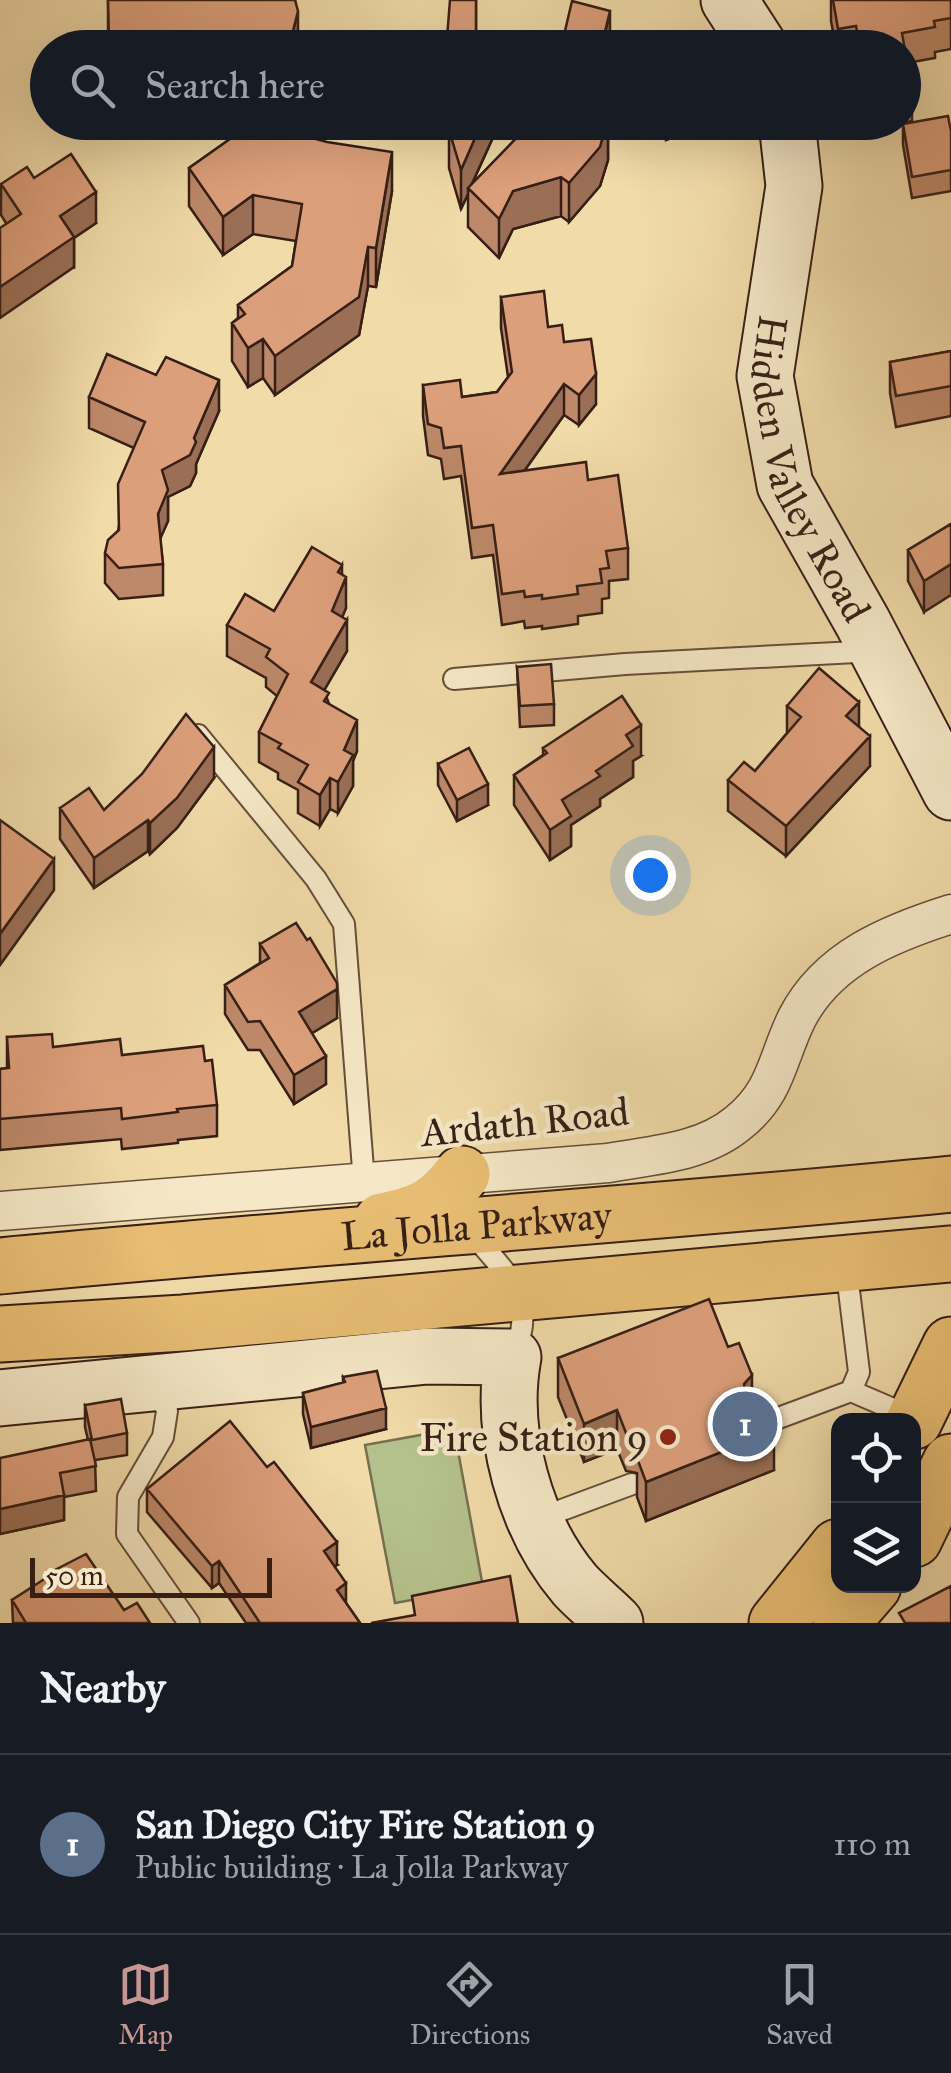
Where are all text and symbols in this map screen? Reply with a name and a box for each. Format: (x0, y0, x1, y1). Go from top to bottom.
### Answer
search box (30, 30, 921, 140)
icon: search (65, 58, 120, 113)
text: Search here (145, 62, 325, 108)
street label: Hidden Valley Road (740, 312, 882, 630)
your location (625, 850, 676, 901)
street label: Ardath Road (417, 1087, 631, 1157)
street label: La Jolla Parkway (339, 1190, 615, 1261)
pin: 1 (712, 1386, 778, 1462)
place label: Fire Station 9 (420, 1413, 648, 1462)
map controls (831, 1413, 921, 1593)
button: locate (831, 1413, 921, 1503)
marker: Fire Station 9 (657, 1426, 679, 1448)
button: layers (831, 1503, 921, 1593)
scale bar (30, 1553, 272, 1598)
text: 50 m (45, 1558, 104, 1593)
text: Nearby (40, 1662, 165, 1714)
text: San Diego City Fire Station 9 (135, 1802, 596, 1848)
text: 1 (66, 1825, 79, 1864)
text: 110 m (833, 1825, 911, 1864)
text: Public building · La Jolla Parkway (135, 1848, 568, 1887)
tab: Map (118, 1957, 173, 2052)
tab: Directions (409, 1957, 530, 2052)
tab: Saved (766, 1957, 833, 2052)

